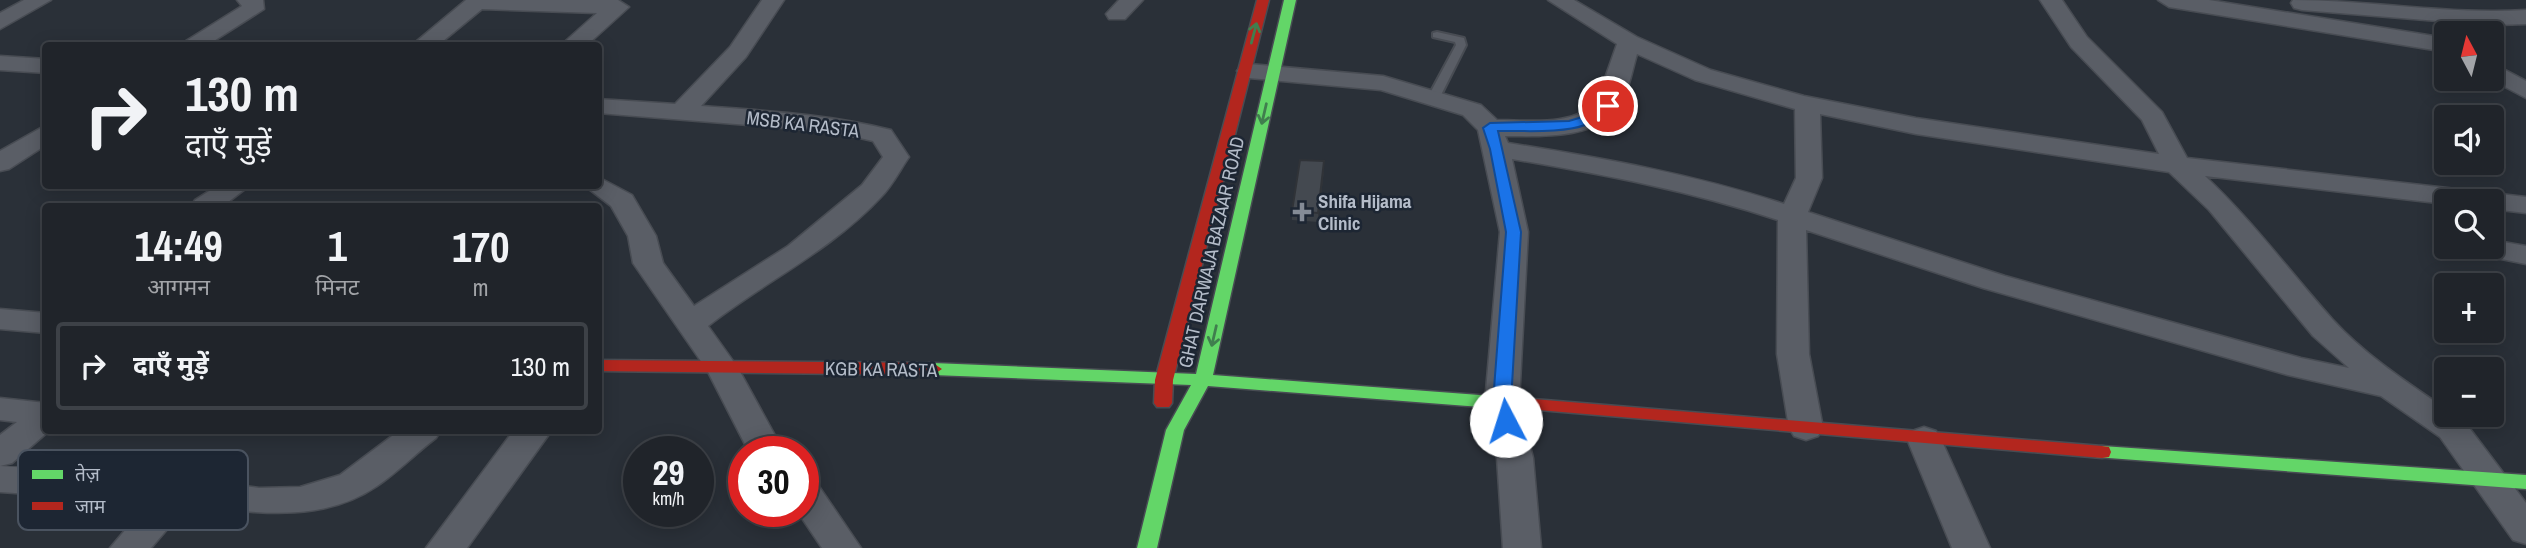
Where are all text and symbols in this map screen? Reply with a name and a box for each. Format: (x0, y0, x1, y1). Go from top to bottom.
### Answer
north arrow (2434, 21, 2504, 91)
map controls (2434, 21, 2504, 427)
one-way arrow (1248, 22, 1261, 45)
text: 130 m (185, 60, 299, 126)
icon: right (70, 70, 161, 161)
pin (1578, 76, 1638, 136)
icon: arrive (1589, 87, 1627, 125)
one-way arrow (1257, 103, 1270, 125)
street label: MSB KA RASTA (745, 104, 861, 144)
button: sound (2434, 105, 2504, 175)
text: दाएँ मुड़ें (185, 123, 272, 166)
street label: GHAT DARWAJA BAZAAR ROAD (1172, 134, 1250, 370)
place label: Shifa Hijama Clinic (1318, 188, 1412, 236)
button: search (2434, 189, 2504, 259)
marker: Shifa Hijama Clinic (1292, 202, 1312, 222)
text: 14:49 (135, 218, 223, 274)
text: 1 (328, 218, 347, 274)
text: 170 (452, 219, 509, 275)
text: आगमन (147, 271, 210, 302)
text: मिनट (315, 271, 359, 302)
text: m (473, 272, 489, 303)
button: + (2434, 273, 2504, 343)
one-way arrow (1206, 324, 1220, 347)
icon: right (74, 347, 112, 385)
text: दाएँ मुड़ें (133, 347, 209, 382)
text: 130 m (511, 349, 570, 384)
street label: KGB KA RASTA (825, 355, 938, 383)
button: − (2434, 357, 2504, 427)
position arrow (1469, 384, 1543, 458)
speed limit sign: 30 (728, 436, 819, 527)
text: 29 (653, 449, 684, 496)
legend (18, 450, 248, 530)
text: तेज़ (75, 461, 101, 487)
text: km/h (653, 486, 685, 511)
text: जाम (75, 493, 106, 519)

